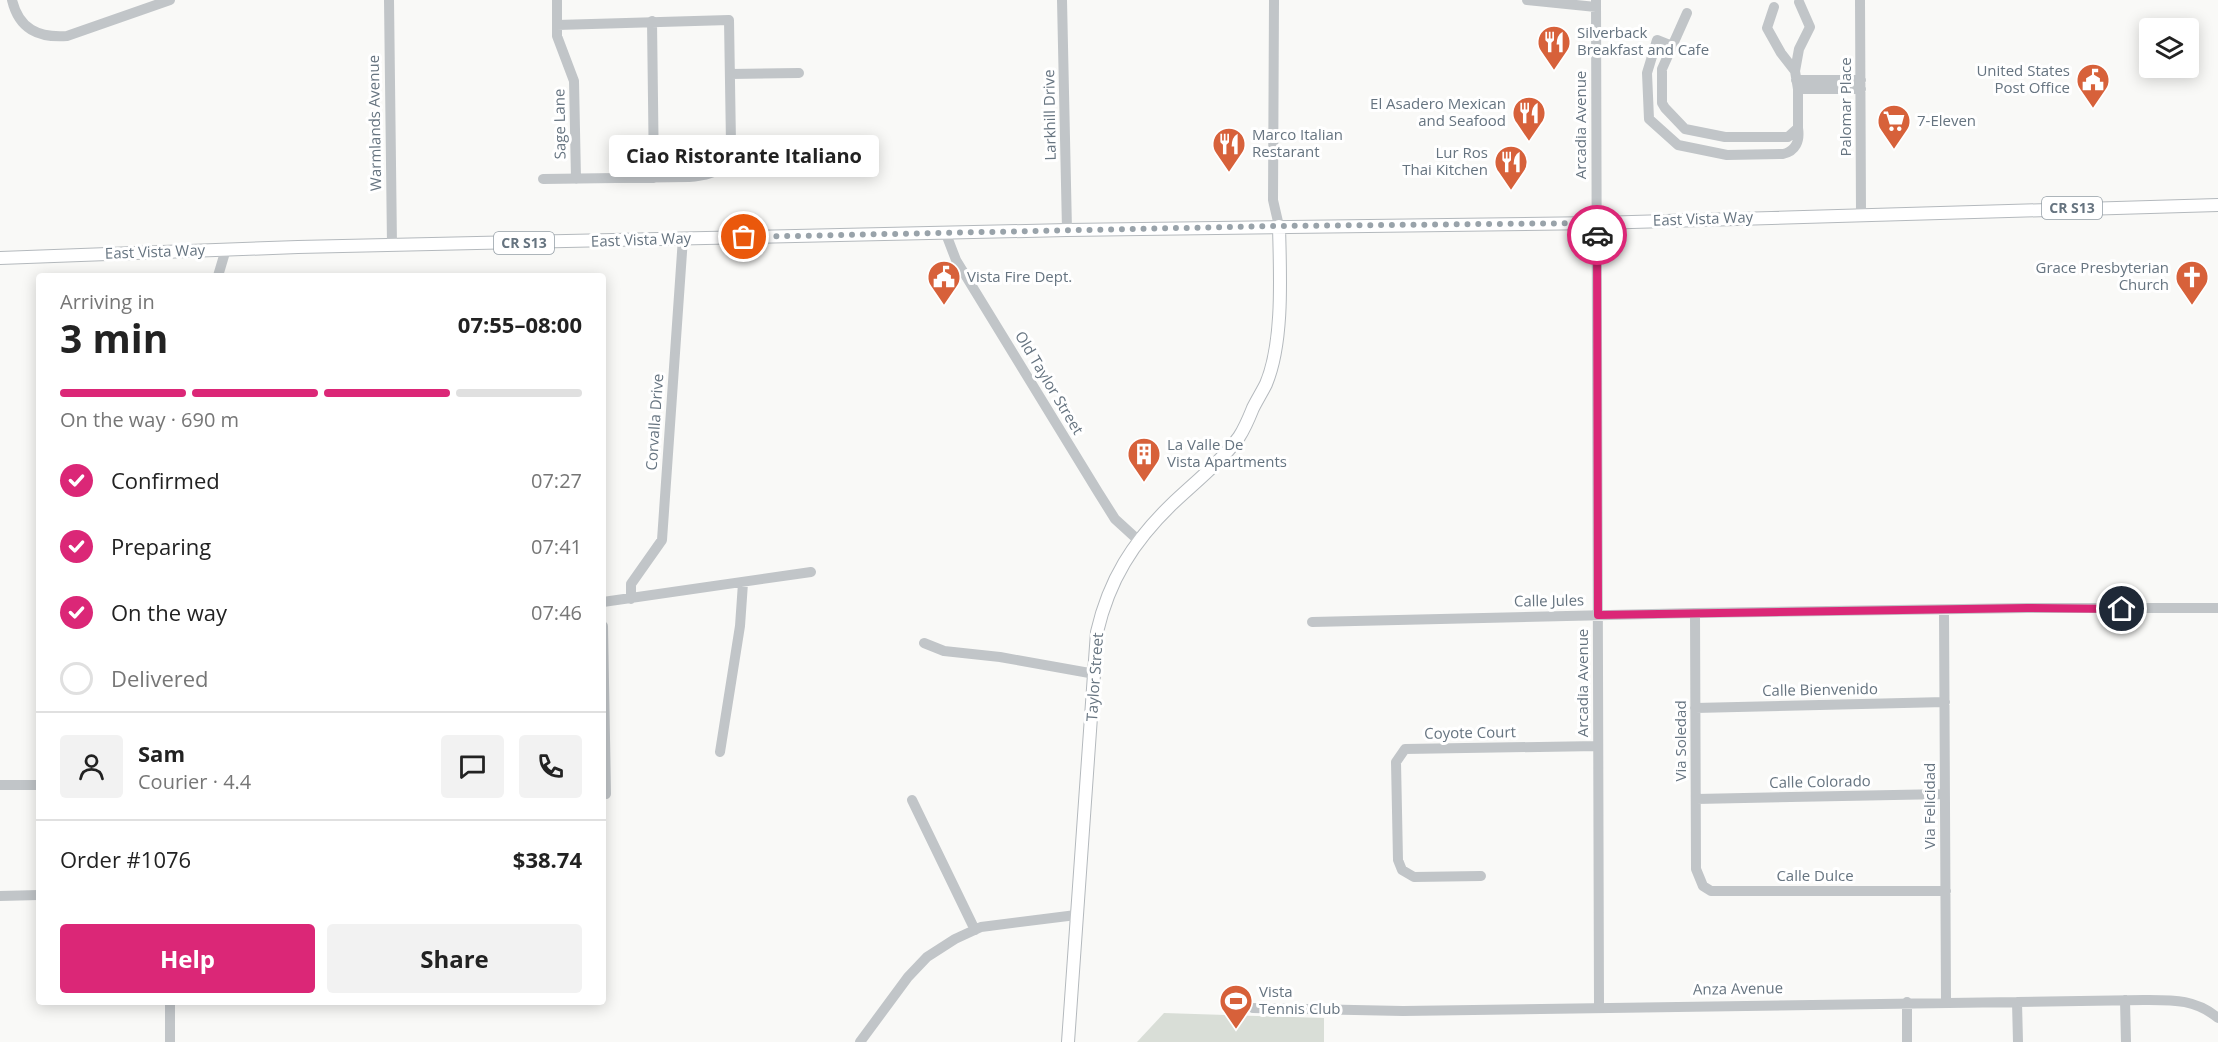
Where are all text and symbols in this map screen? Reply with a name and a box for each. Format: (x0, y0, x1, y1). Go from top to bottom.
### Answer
map controls (2139, 18, 2199, 78)
button: layers (2139, 18, 2199, 78)
place label: Silverback Breakfast and Cafe (1577, 22, 1709, 59)
restaurant icon: Silverback Breakfast and Cafe (1536, 24, 1572, 71)
street label: Warmlands Avenue (363, 55, 385, 191)
street label: Palomar Place (1835, 57, 1855, 157)
place label: United States Post Office (1976, 60, 2070, 97)
public building icon: United States Post Office (2075, 62, 2111, 109)
street label: Larkhill Drive (1038, 69, 1060, 161)
street label: Arcadia Avenue (1570, 71, 1590, 179)
street label: Sage Lane (548, 88, 570, 160)
place label: El Asadero Mexican and Seafood (1370, 93, 1506, 130)
restaurant icon: El Asadero Mexican and Seafood (1511, 95, 1547, 142)
supermarket icon: 7-Eleven (1876, 103, 1912, 150)
place label: 7-Eleven (1917, 110, 1976, 130)
place label: Marco Italian Restarant (1252, 124, 1343, 161)
restaurant icon: Marco Italian Restarant (1211, 126, 1247, 173)
callout: Ciao Ristorante Italiano (609, 135, 879, 177)
text: Ciao Ristorante Italiano (626, 142, 862, 169)
place label: Lur Ros Thai Kitchen (1402, 142, 1488, 179)
restaurant icon: Lur Ros Thai Kitchen (1493, 144, 1529, 191)
road number: CR S13 (2042, 197, 2102, 219)
courier (1567, 205, 1627, 265)
street label: East Vista Way (1653, 206, 1754, 230)
pin (718, 211, 769, 262)
icon: car (1581, 219, 1614, 252)
icon: bag (727, 220, 760, 253)
street label: East Vista Way (591, 227, 692, 251)
road number: CR S13 (494, 232, 554, 254)
street label: East Vista Way (105, 239, 206, 263)
place label: Grace Presbyterian Church (2035, 257, 2169, 294)
public building icon: Vista Fire Dept. (926, 259, 962, 306)
church icon: Grace Presbyterian Church (2174, 259, 2210, 306)
place label: Vista Fire Dept. (967, 266, 1072, 286)
text: Arriving in (60, 288, 155, 315)
text: 07:55–08:00 (458, 309, 582, 339)
text: 3 min (60, 311, 168, 364)
street label: Old Taylor Street (1011, 327, 1089, 438)
street label: Corvalla Drive (641, 373, 667, 471)
text: On the way · 690 m (60, 406, 239, 433)
place label: La Valle De Vista Apartments (1167, 434, 1287, 471)
building icon: La Valle De Vista Apartments (1126, 436, 1162, 483)
icon: check (60, 464, 93, 497)
text: Confirmed (111, 465, 220, 495)
text: 07:27 (531, 467, 582, 494)
icon: check (60, 530, 93, 563)
text: Preparing (111, 531, 211, 561)
text: 07:41 (531, 533, 582, 560)
pin (2096, 583, 2147, 634)
street label: Calle Jules (1514, 589, 1584, 611)
icon: home (2105, 592, 2138, 625)
icon: check (60, 596, 93, 629)
text: On the way (111, 597, 227, 627)
text: 07:46 (531, 599, 582, 626)
street label: Arcadia Avenue (1572, 629, 1592, 737)
street label: Taylor Street (1081, 632, 1107, 722)
text: Delivered (111, 663, 209, 693)
street label: Calle Bienvenido (1762, 678, 1878, 700)
street label: Via Soledad (1670, 700, 1690, 782)
street label: Coyote Court (1424, 721, 1516, 743)
button: person (60, 735, 123, 798)
button: chat (441, 735, 504, 798)
button: phone (519, 735, 582, 798)
text: Sam (138, 738, 185, 768)
street label: Via Felicidad (1919, 763, 1939, 849)
text: Courier · 4.4 (138, 768, 251, 795)
street label: Calle Colorado (1769, 770, 1871, 792)
text: Order #1076 (60, 844, 191, 874)
text: $38.74 (513, 844, 582, 874)
street label: Calle Dulce (1776, 865, 1854, 885)
button: Help (60, 924, 315, 993)
button: Share (327, 924, 582, 993)
street label: Anza Avenue (1693, 977, 1783, 999)
place label: Vista Tennis Club (1259, 981, 1341, 1018)
sports icon: Vista Tennis Club (1218, 983, 1254, 1030)

